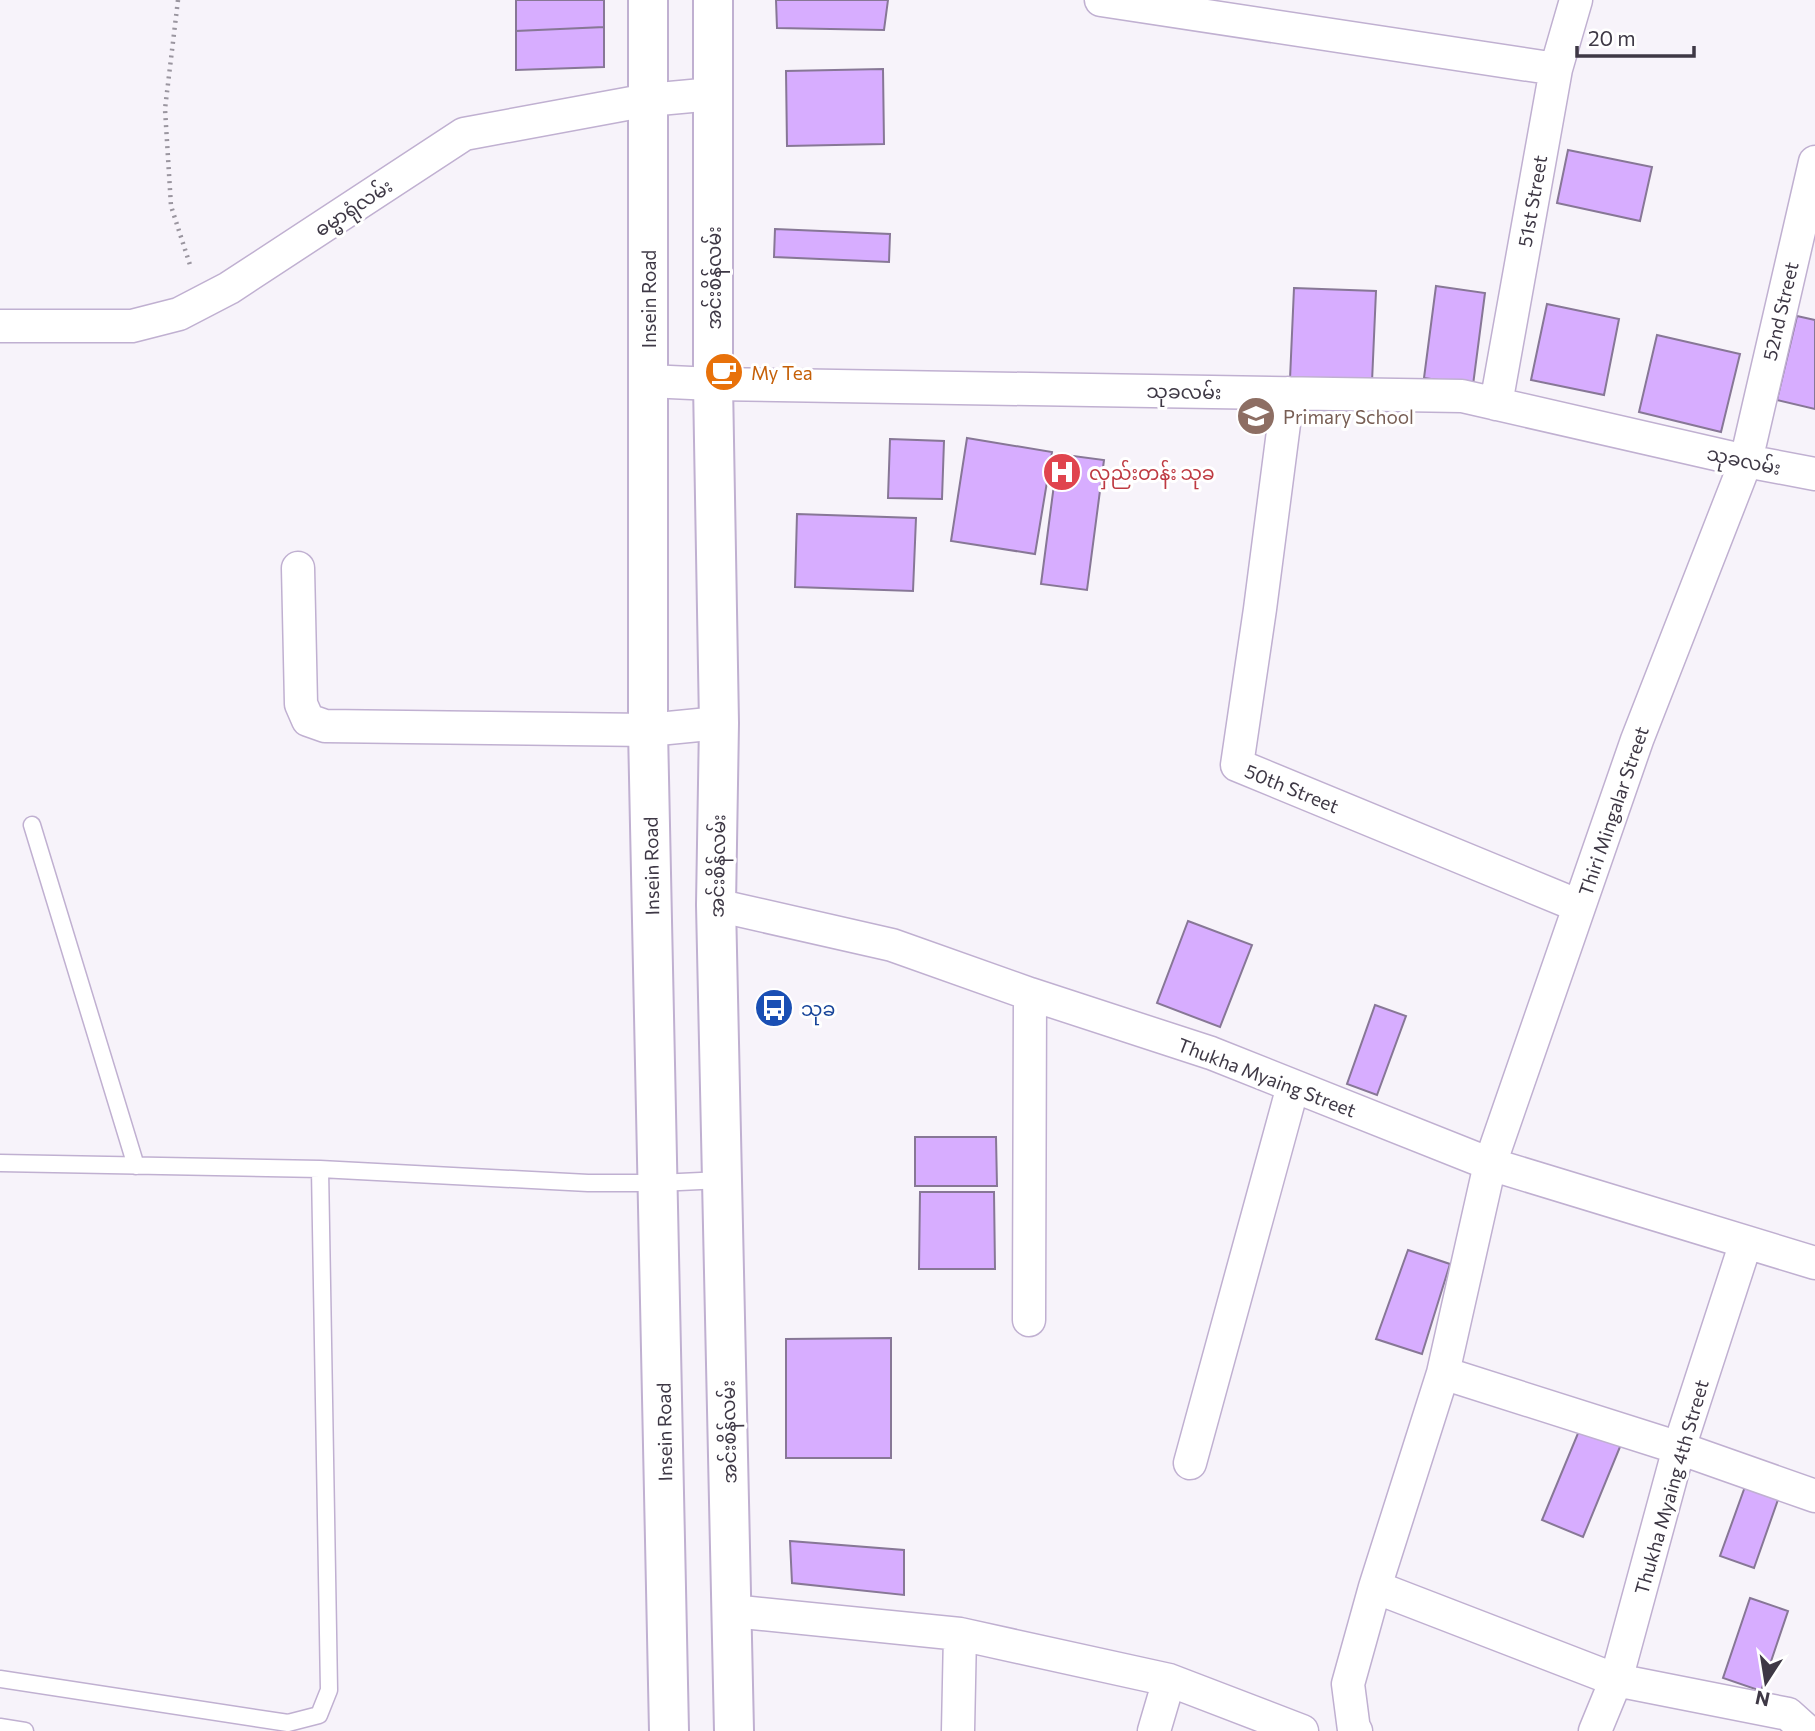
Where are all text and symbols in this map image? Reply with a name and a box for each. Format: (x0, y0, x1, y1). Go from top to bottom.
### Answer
scale bar (1577, 14, 1694, 58)
text: 20 m (1588, 25, 1636, 50)
street label: 51st Street (1513, 153, 1551, 249)
street label: ဓမ္မာရုံလမ်း (309, 172, 399, 246)
street label: အင်းစိန်လမ်း (700, 226, 730, 330)
street label: Insein Road (637, 250, 660, 348)
street label: 52nd Street (1757, 259, 1803, 363)
cafe icon: My Tea (703, 351, 745, 393)
place label: My Tea (751, 361, 813, 384)
street label: သုခလမ်း (1146, 377, 1222, 409)
school or university icon: Primary School (1235, 395, 1277, 437)
place label: Primary School (1283, 405, 1414, 428)
street label: သုခလမ်း (1704, 439, 1784, 485)
hospital icon: လှည်းတန်း သုခ (1041, 451, 1083, 493)
place label: လှည်းတန်း သုခ (1089, 459, 1215, 490)
street label: Thiri Mingalar Street (1573, 723, 1653, 899)
street label: 50th Street (1242, 759, 1343, 817)
street label: အင်းစိန်လမ်း (703, 814, 734, 918)
street label: Insein Road (639, 816, 663, 916)
bus stop icon: သုခ (753, 987, 795, 1029)
place label: သုခ (801, 997, 835, 1026)
street label: Thukha Myaing Street (1175, 1032, 1360, 1122)
street label: Thukha Myaing 4th Street (1629, 1377, 1713, 1597)
street label: အင်းစိန်လမ်း (714, 1380, 745, 1484)
street label: Insein Road (652, 1382, 676, 1482)
north arrow (1731, 1647, 1801, 1717)
text: N (1753, 1686, 1772, 1712)

